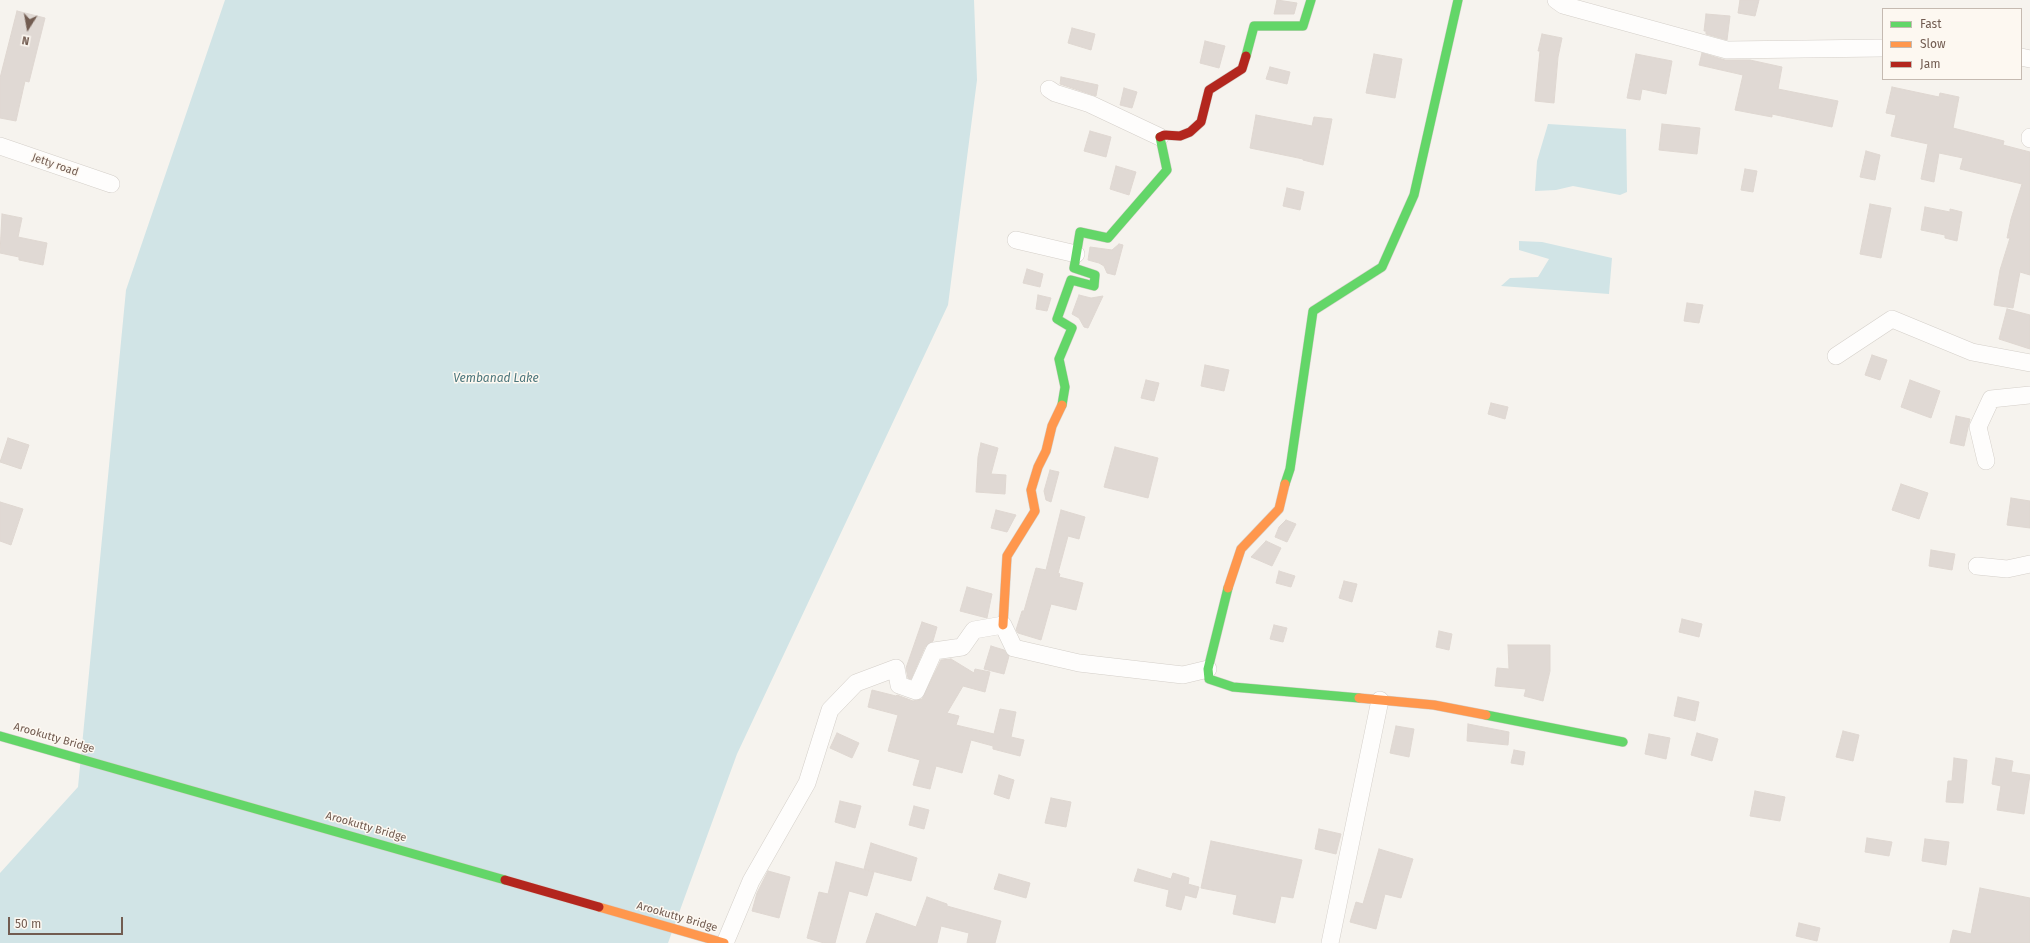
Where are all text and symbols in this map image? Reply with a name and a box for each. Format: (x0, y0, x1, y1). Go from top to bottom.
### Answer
north arrow (8, 8, 48, 48)
legend (1882, 8, 2022, 80)
text: Fast (1920, 17, 1942, 31)
text: N (21, 33, 30, 47)
text: Slow (1920, 37, 1946, 51)
text: Jam (1920, 57, 1940, 71)
street label: Jetty road (30, 151, 80, 179)
water label: Vembanad Lake (453, 372, 539, 386)
street label: Arookutty Bridge (12, 720, 96, 756)
street label: Arookutty Bridge (324, 809, 408, 845)
street label: Arookutty Bridge (635, 899, 719, 935)
scale bar (10, 909, 125, 935)
text: 50 m (15, 917, 41, 931)

